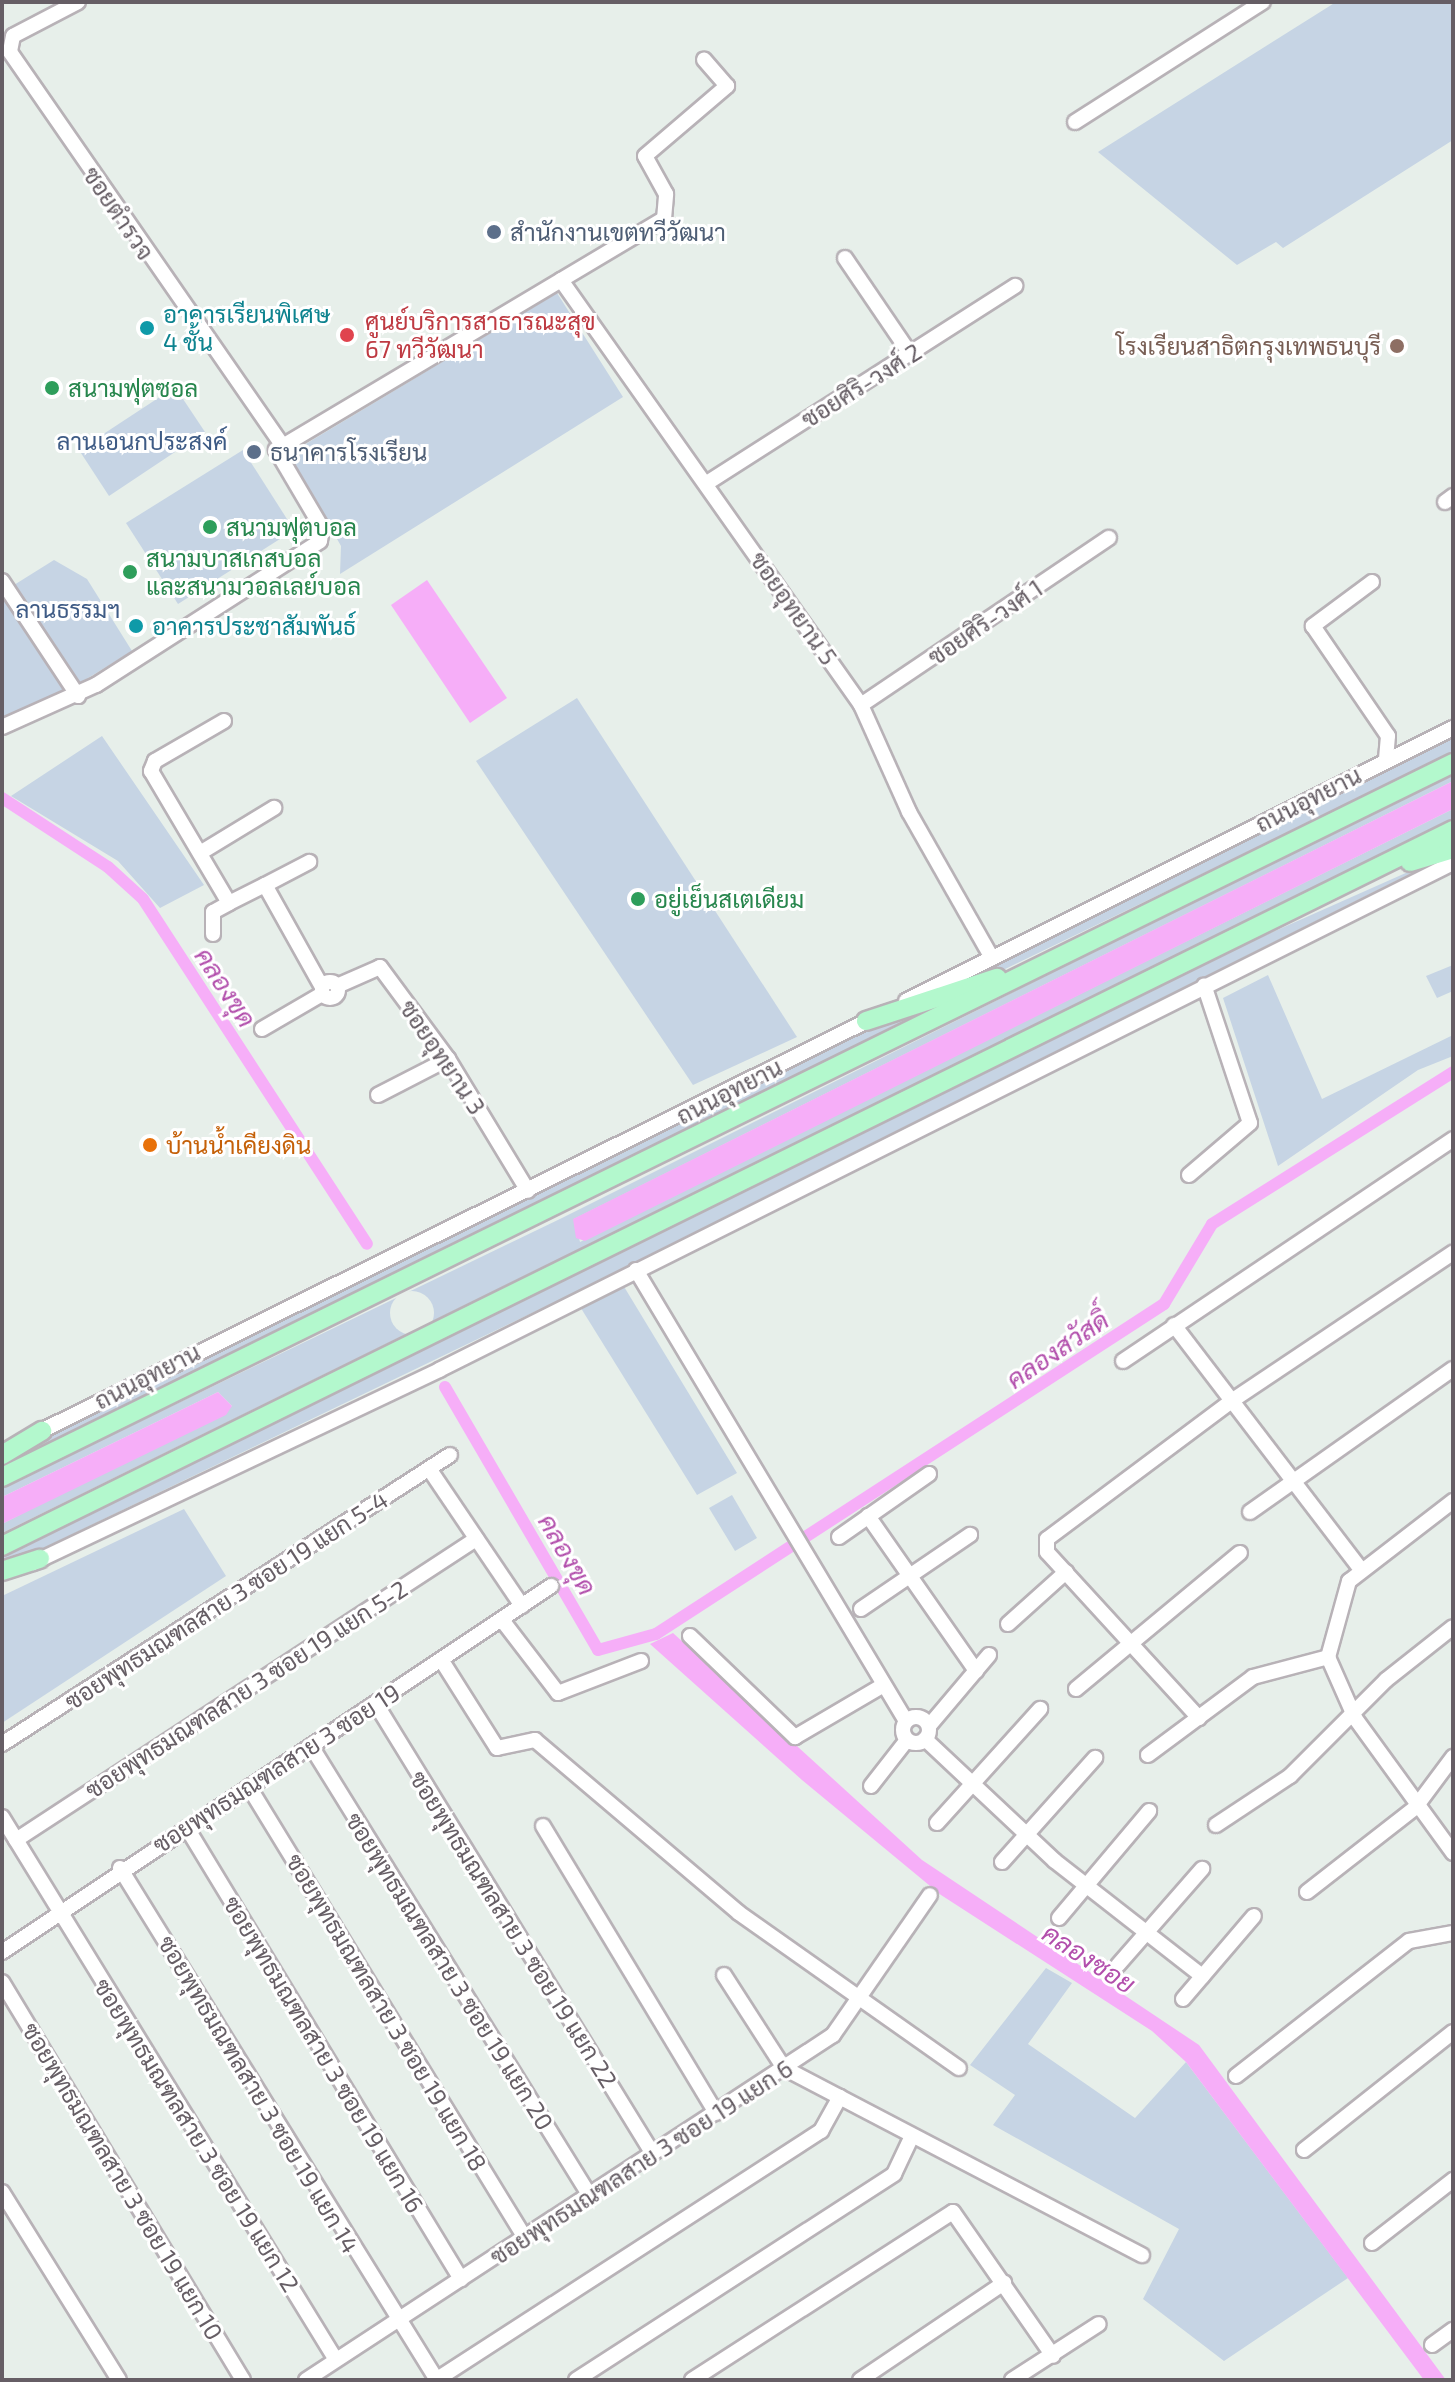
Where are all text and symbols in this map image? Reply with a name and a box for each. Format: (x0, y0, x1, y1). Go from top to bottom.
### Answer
street label: ซอยตำรวจ (77, 161, 161, 265)
place label: สำนักงานเขตทวีวัฒนา (510, 218, 726, 246)
marker: สำนักงานเขตทวีวัฒนา (485, 223, 503, 241)
place label: อาคารเรียนพิเศษ 4 ชั้น (163, 300, 330, 356)
place label: ศูนย์บริการสาธารณะสุข 67 ทวีวัฒนา (365, 307, 595, 363)
marker: อาคารเรียนพิเศษ 4 ชั้น (138, 319, 156, 337)
marker: ศูนย์บริการสาธารณะสุข 67 ทวีวัฒนา (336, 324, 358, 346)
place label: โรงเรียนสาธิตกรุงเทพธนบุรี (1116, 332, 1381, 360)
street label: ซอยศิริ-วงศ์ 2 (796, 337, 926, 433)
marker: โรงเรียนสาธิตกรุงเทพธนบุรี (1388, 337, 1406, 355)
place label: สนามฟุตซอล (68, 374, 198, 402)
marker: สนามฟุตซอล (43, 379, 61, 397)
park label: ลานเอนกประสงค์ (57, 427, 227, 455)
place label: ธนาคารโรงเรียน (270, 438, 427, 466)
marker: ธนาคารโรงเรียน (245, 443, 263, 461)
place label: สนามฟุตบอล (226, 513, 357, 541)
marker: สนามฟุตบอล (201, 518, 219, 536)
place label: สนามบาสเกสบอล และสนามวอลเลย์บอล (146, 544, 361, 600)
street label: ซอยอุทยาน 5 (745, 546, 843, 670)
marker: สนามบาสเกสบอล และสนามวอลเลย์บอล (121, 563, 139, 581)
street label: ซอยศิริ-วงศ์ 1 (922, 573, 1048, 671)
park label: ลานธรรมฯ (16, 595, 120, 623)
place label: อาคารประชาสัมพันธ์ (152, 612, 356, 640)
marker: อาคารประชาสัมพันธ์ (127, 617, 145, 635)
street label: ถนนอุทยาน (1250, 760, 1366, 838)
place label: อยู่เย็นสเตเดียม (654, 885, 804, 913)
marker: อยู่เย็นสเตเดียม (629, 890, 647, 908)
water label: คลองขุด (189, 941, 263, 1033)
street label: ซอยอุทยาน 3 (394, 994, 492, 1120)
street label: ถนนอุทยาน (671, 1052, 787, 1130)
place label: บ้านน้ำเคียงดิน (166, 1131, 311, 1159)
marker: บ้านน้ำเคียงดิน (141, 1136, 159, 1154)
water label: คลองสวัสดิ์ (1000, 1303, 1114, 1395)
street label: ถนนอุทยาน (89, 1337, 205, 1415)
street label: ซอยพุทธมณฑลสาย 3 ซอย 19 แยก 5-4 (59, 1485, 393, 1715)
water label: คลองขุด (532, 1508, 604, 1600)
street label: ซอยพุทธมณฑลสาย 3 ซอย 19 แยก 5-2 (80, 1574, 412, 1804)
street label: ซอยพุทธมณฑลสาย 3 ซอย 19 (147, 1677, 405, 1859)
street label: ซอยพุทธมณฑลสาย 3 ซอย 19 แยก 22 (404, 1765, 624, 2093)
street label: ซอยพุทธมณฑลสาย 3 ซอย 19 แยก 20 (340, 1807, 560, 2135)
street label: ซอยพุทธมณฑลสาย 3 ซอย 19 แยก 18 (281, 1848, 493, 2176)
street label: ซอยพุทธมณฑลสาย 3 ซอย 19 แยก 16 (218, 1890, 430, 2218)
water label: คลองซอย (1037, 1917, 1141, 1999)
street label: ซอยพุทธมณฑลสาย 3 ซอย 19 แยก 14 (153, 1930, 365, 2258)
street label: ซอยพุทธมณฑลสาย 3 ซอย 19 แยก 12 (88, 1973, 306, 2297)
street label: ซอยพุทธมณฑลสาย 3 ซอย 19 แยก 10 (17, 2017, 229, 2345)
street label: ซอยพุทธมณฑลสาย 3 ซอย 19 แยก 6 (484, 2053, 798, 2271)

